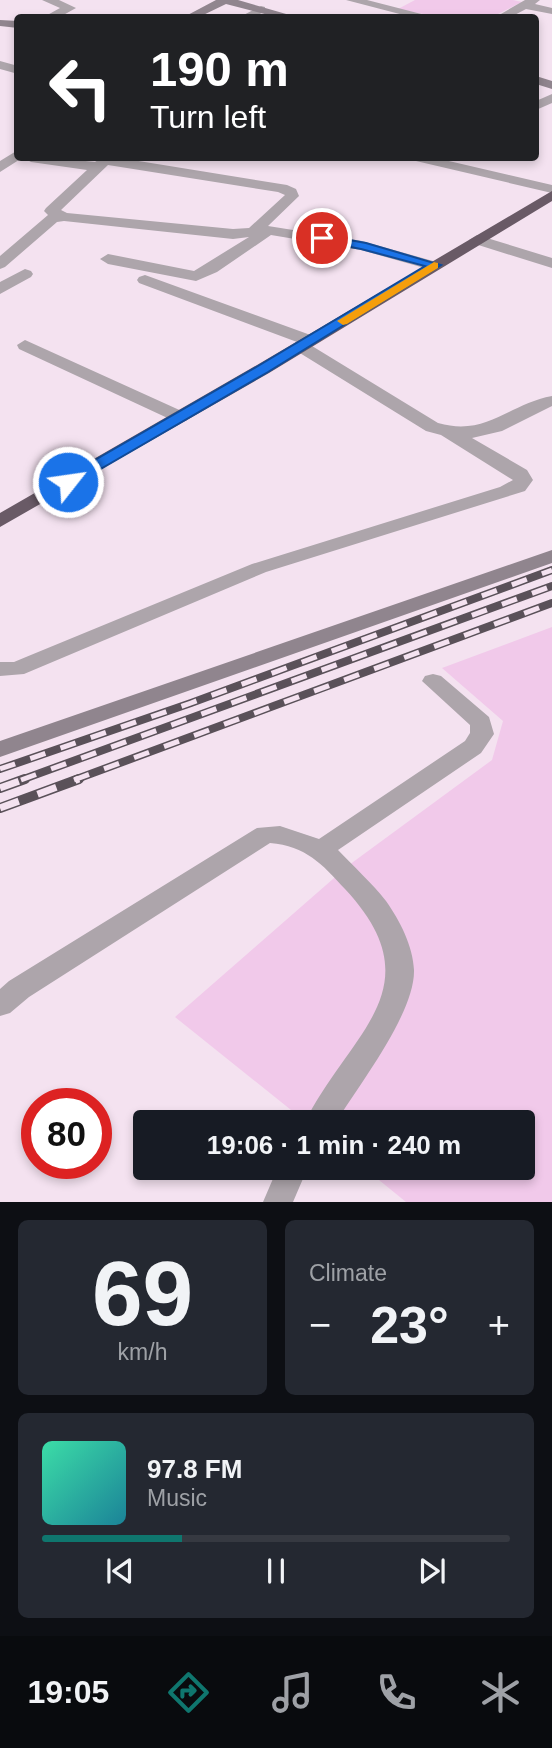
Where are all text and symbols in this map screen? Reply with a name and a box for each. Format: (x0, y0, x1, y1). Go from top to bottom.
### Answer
icon: left (35, 42, 126, 133)
text: 190 m (150, 42, 289, 96)
text: Turn left (150, 99, 266, 135)
pin (292, 208, 352, 268)
icon: arrive (303, 219, 341, 257)
position arrow (31, 445, 105, 519)
speed limit sign: 80 (21, 1088, 112, 1179)
text: 19:06 · 1 min · 240 m (207, 1130, 461, 1160)
text: 69 (92, 1243, 193, 1344)
text: Climate (309, 1260, 387, 1286)
text: 23° (370, 1296, 449, 1354)
text: − (309, 1304, 331, 1346)
text: + (488, 1304, 510, 1346)
text: km/h (118, 1339, 167, 1365)
text: 97.8 FM (147, 1454, 242, 1484)
text: Music (147, 1485, 207, 1511)
icon: previous (101, 1552, 139, 1590)
icon: pause (257, 1552, 295, 1590)
icon: next (413, 1552, 451, 1590)
icon: directions (164, 1668, 213, 1717)
icon: music (268, 1668, 317, 1717)
icon: phone (372, 1668, 421, 1717)
icon: climate (476, 1668, 525, 1717)
text: 19:05 (27, 1674, 109, 1710)

